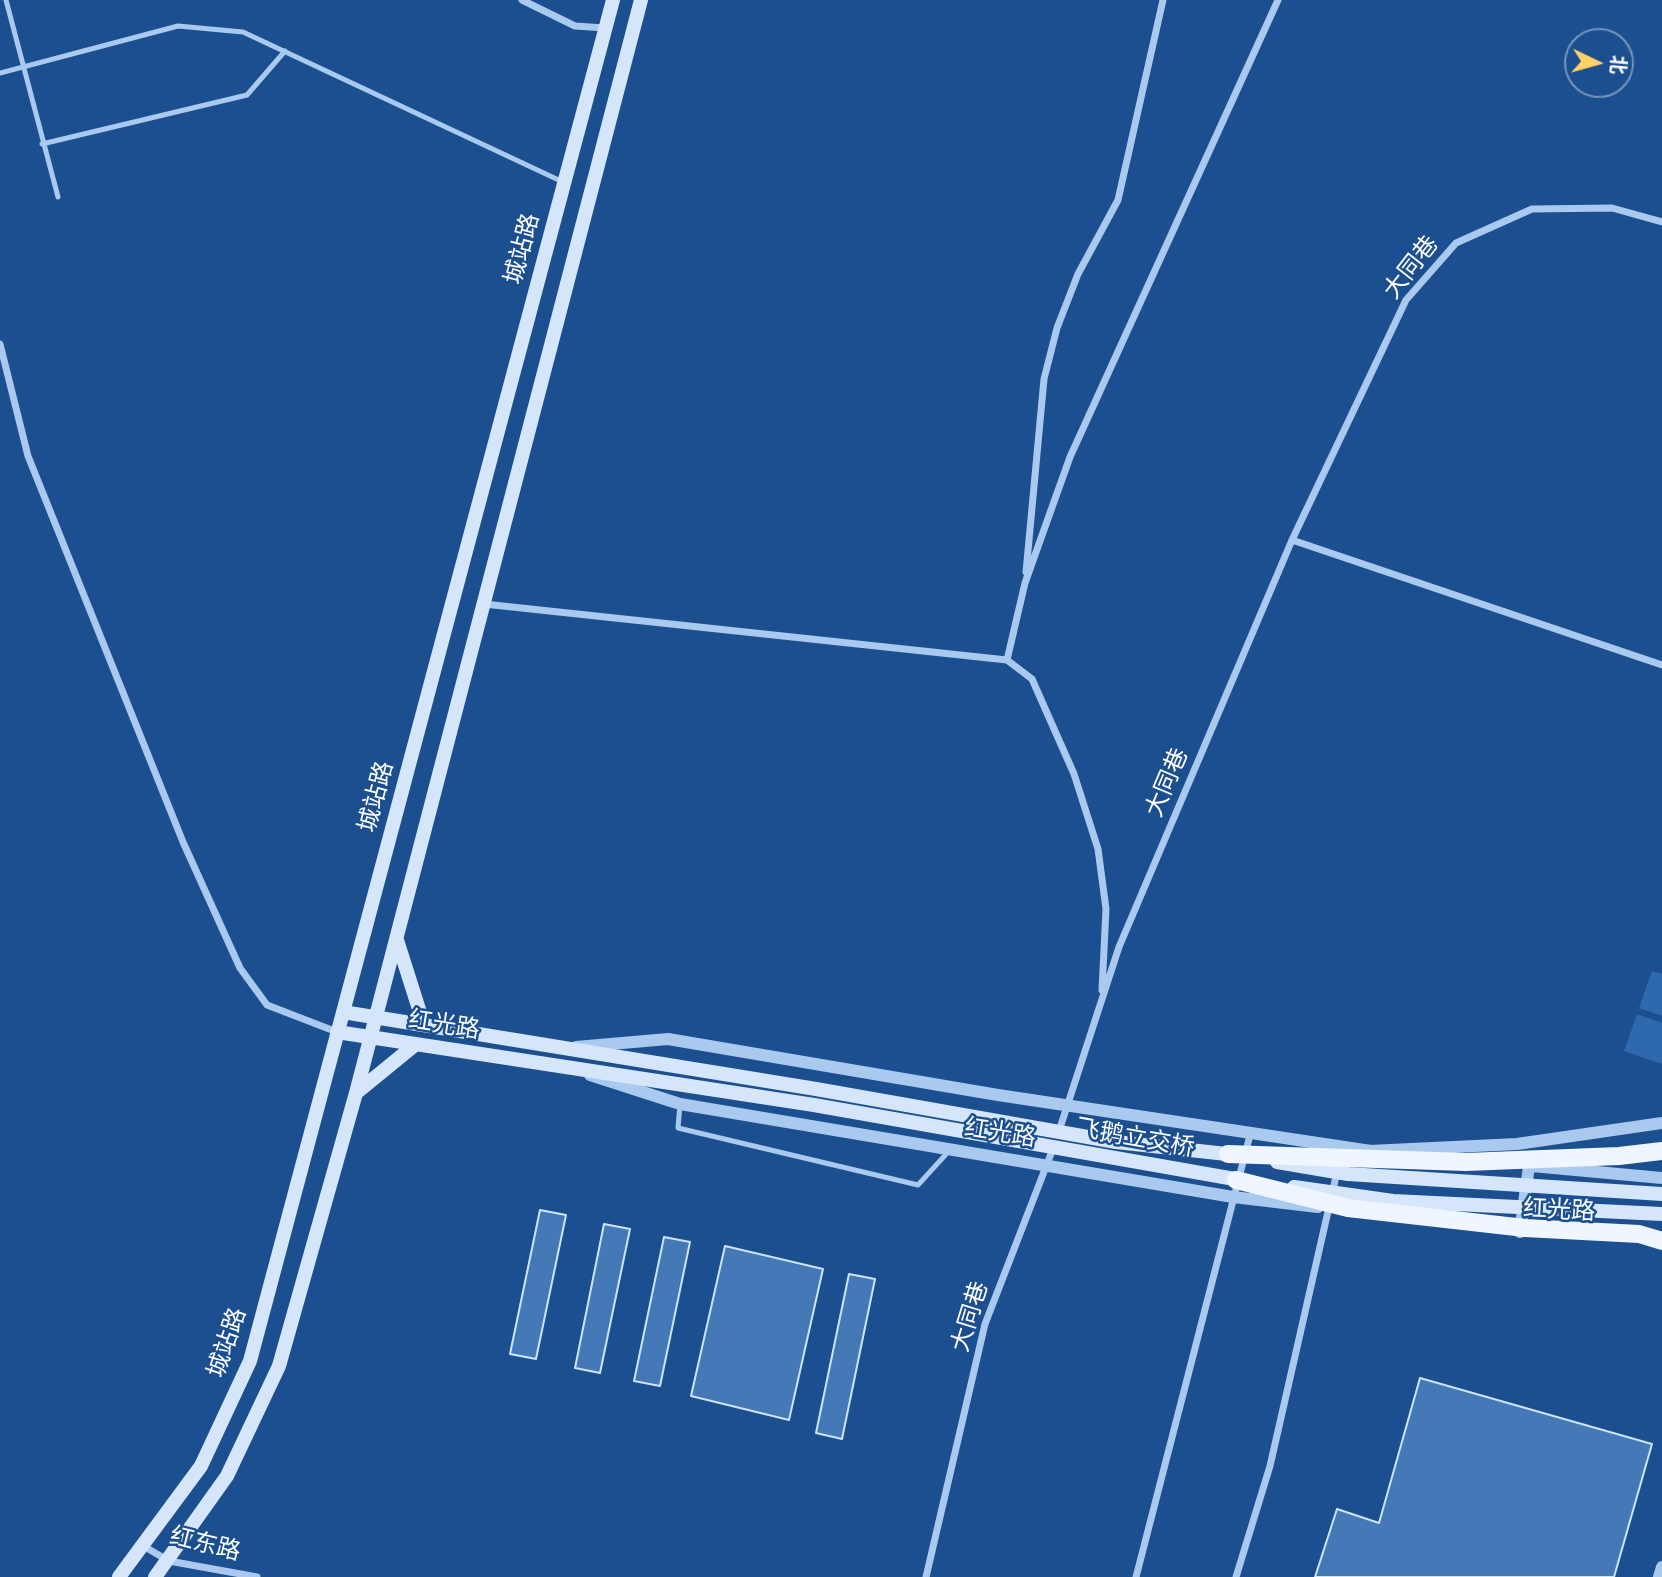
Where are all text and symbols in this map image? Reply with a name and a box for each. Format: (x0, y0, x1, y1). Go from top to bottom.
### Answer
north arrow (1564, 28, 1634, 98)
text: 北 (1606, 54, 1630, 75)
street label: 城站路 (500, 210, 546, 288)
street label: 大同巷 (1378, 231, 1446, 305)
street label: 大同巷 (1141, 744, 1195, 822)
street label: 城站路 (354, 758, 400, 836)
street label: 红光路 (406, 1006, 482, 1046)
street label: 红光路 (962, 1114, 1038, 1154)
street label: 飞鹅立交桥 (1073, 1114, 1197, 1164)
street label: 红光路 (1522, 1195, 1596, 1227)
street label: 大同巷 (947, 1278, 995, 1356)
street label: 城站路 (203, 1304, 253, 1382)
street label: 红东路 (167, 1522, 243, 1568)

